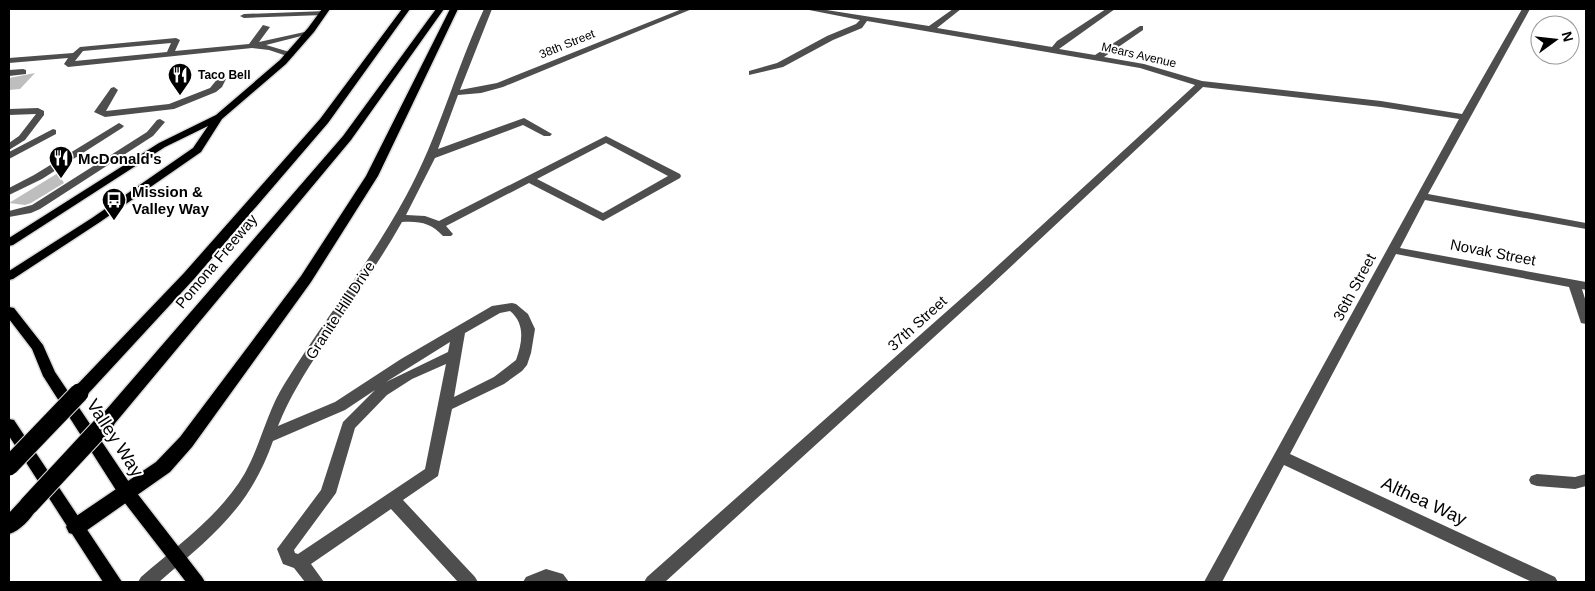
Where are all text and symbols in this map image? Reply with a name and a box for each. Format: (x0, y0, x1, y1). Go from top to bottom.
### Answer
north arrow (1530, 15, 1580, 65)
street label: 38th Street (537, 26, 597, 61)
text: N (1559, 30, 1577, 44)
street label: Mears Avenue (1100, 40, 1178, 70)
restaurant icon: Taco Bell (167, 62, 193, 96)
place label: Taco Bell (198, 68, 250, 82)
restaurant icon: McDonald's (48, 145, 74, 179)
place label: McDonald's (78, 150, 162, 167)
place label: Mission & Valley Way (132, 183, 210, 217)
bus stop icon: Mission & Valley Way (101, 187, 127, 221)
street label: Pomona Freeway (172, 210, 261, 311)
street label: Novak Street (1449, 235, 1538, 269)
street label: 36th Street (1329, 250, 1379, 323)
street label: Granite Hill Drive (302, 258, 378, 362)
street label: 37th Street (884, 292, 951, 354)
street label: Valley Way (83, 396, 147, 480)
street label: Althea Way (1378, 473, 1470, 529)

